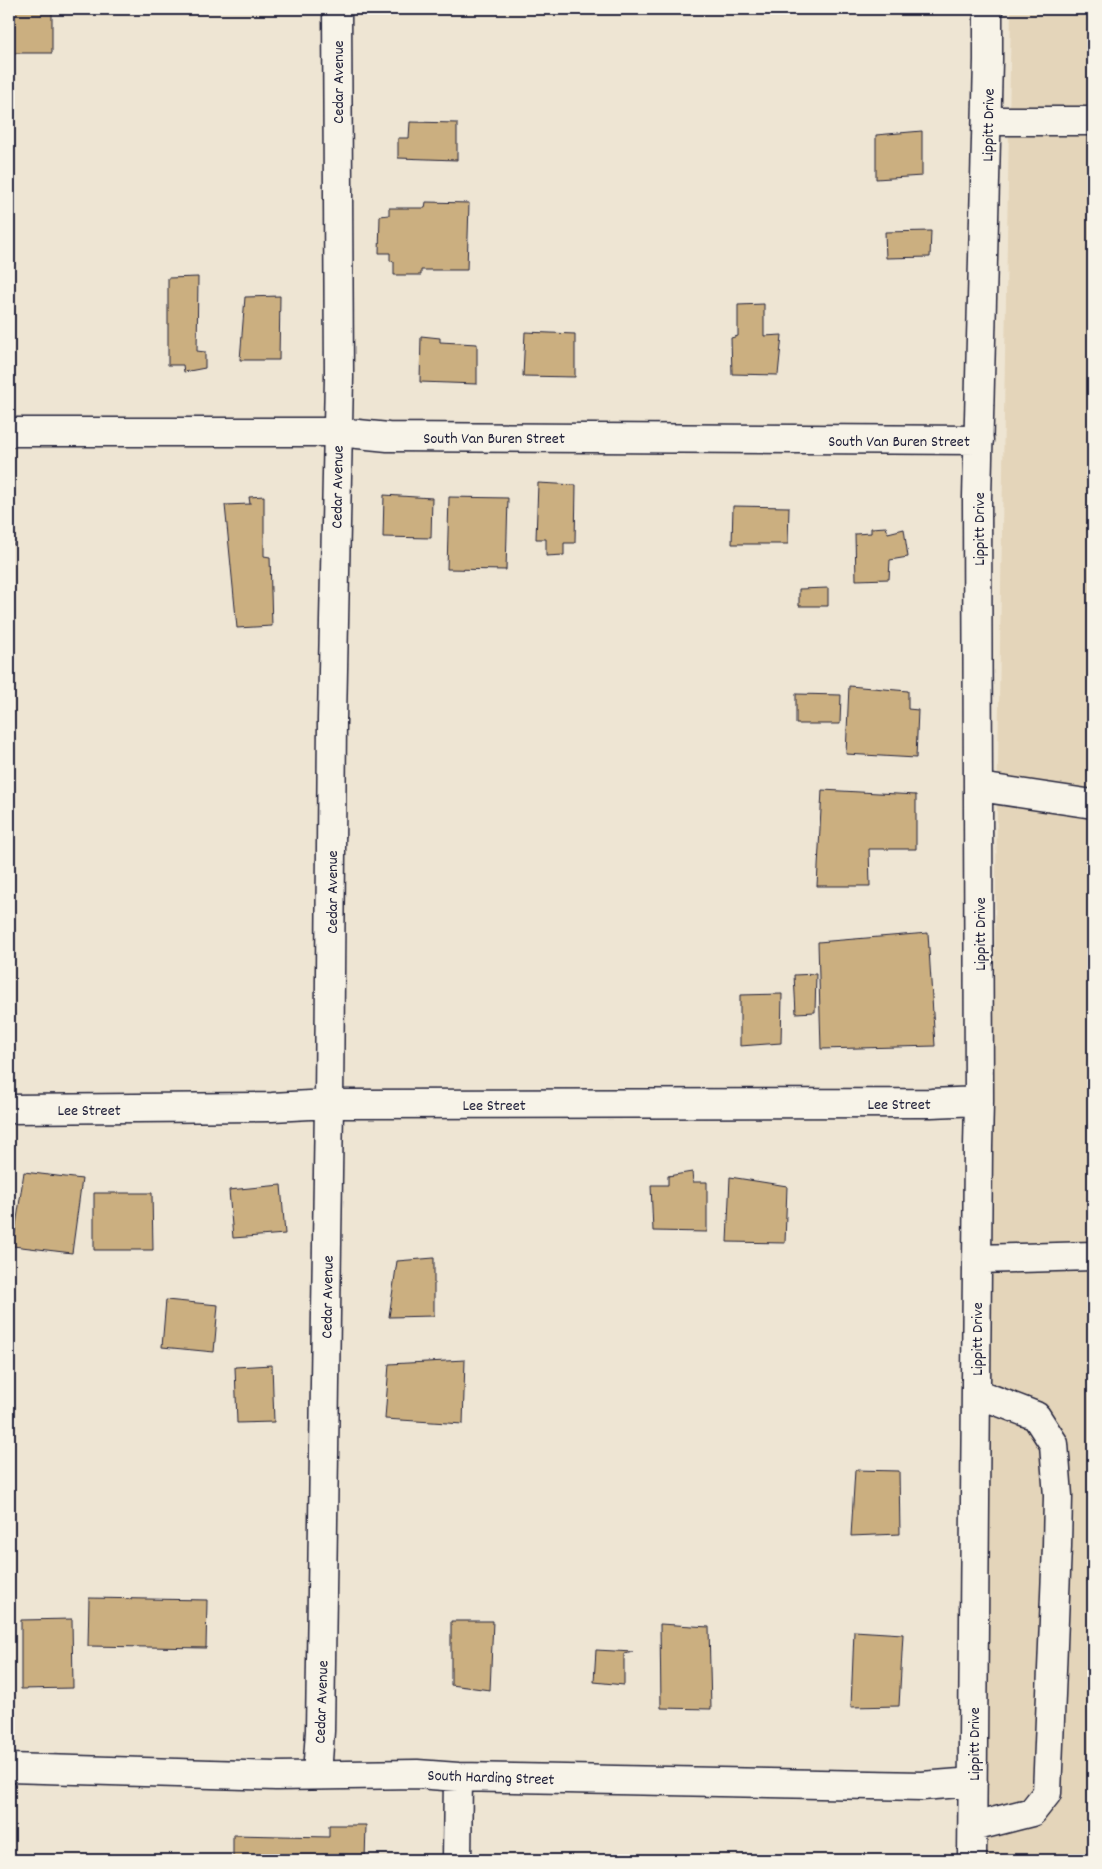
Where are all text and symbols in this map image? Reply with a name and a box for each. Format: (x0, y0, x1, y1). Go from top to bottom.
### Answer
street label: Cedar Avenue (328, 40, 351, 124)
street label: Lippitt Drive (977, 88, 1002, 162)
street label: South Van Buren Street (423, 428, 565, 451)
street label: South Van Buren Street (828, 431, 970, 454)
street label: Cedar Avenue (326, 445, 351, 529)
street label: Lippitt Drive (969, 492, 992, 566)
street label: Cedar Avenue (322, 850, 345, 934)
street label: Lippitt Drive (970, 897, 993, 971)
street label: Lee Street (867, 1094, 931, 1117)
street label: Lee Street (462, 1095, 526, 1118)
street label: Lee Street (57, 1100, 121, 1123)
street label: Cedar Avenue (316, 1255, 341, 1339)
street label: Lippitt Drive (967, 1302, 990, 1376)
street label: Cedar Avenue (310, 1660, 335, 1744)
street label: Lippitt Drive (964, 1707, 987, 1781)
street label: South Harding Street (427, 1765, 555, 1792)

